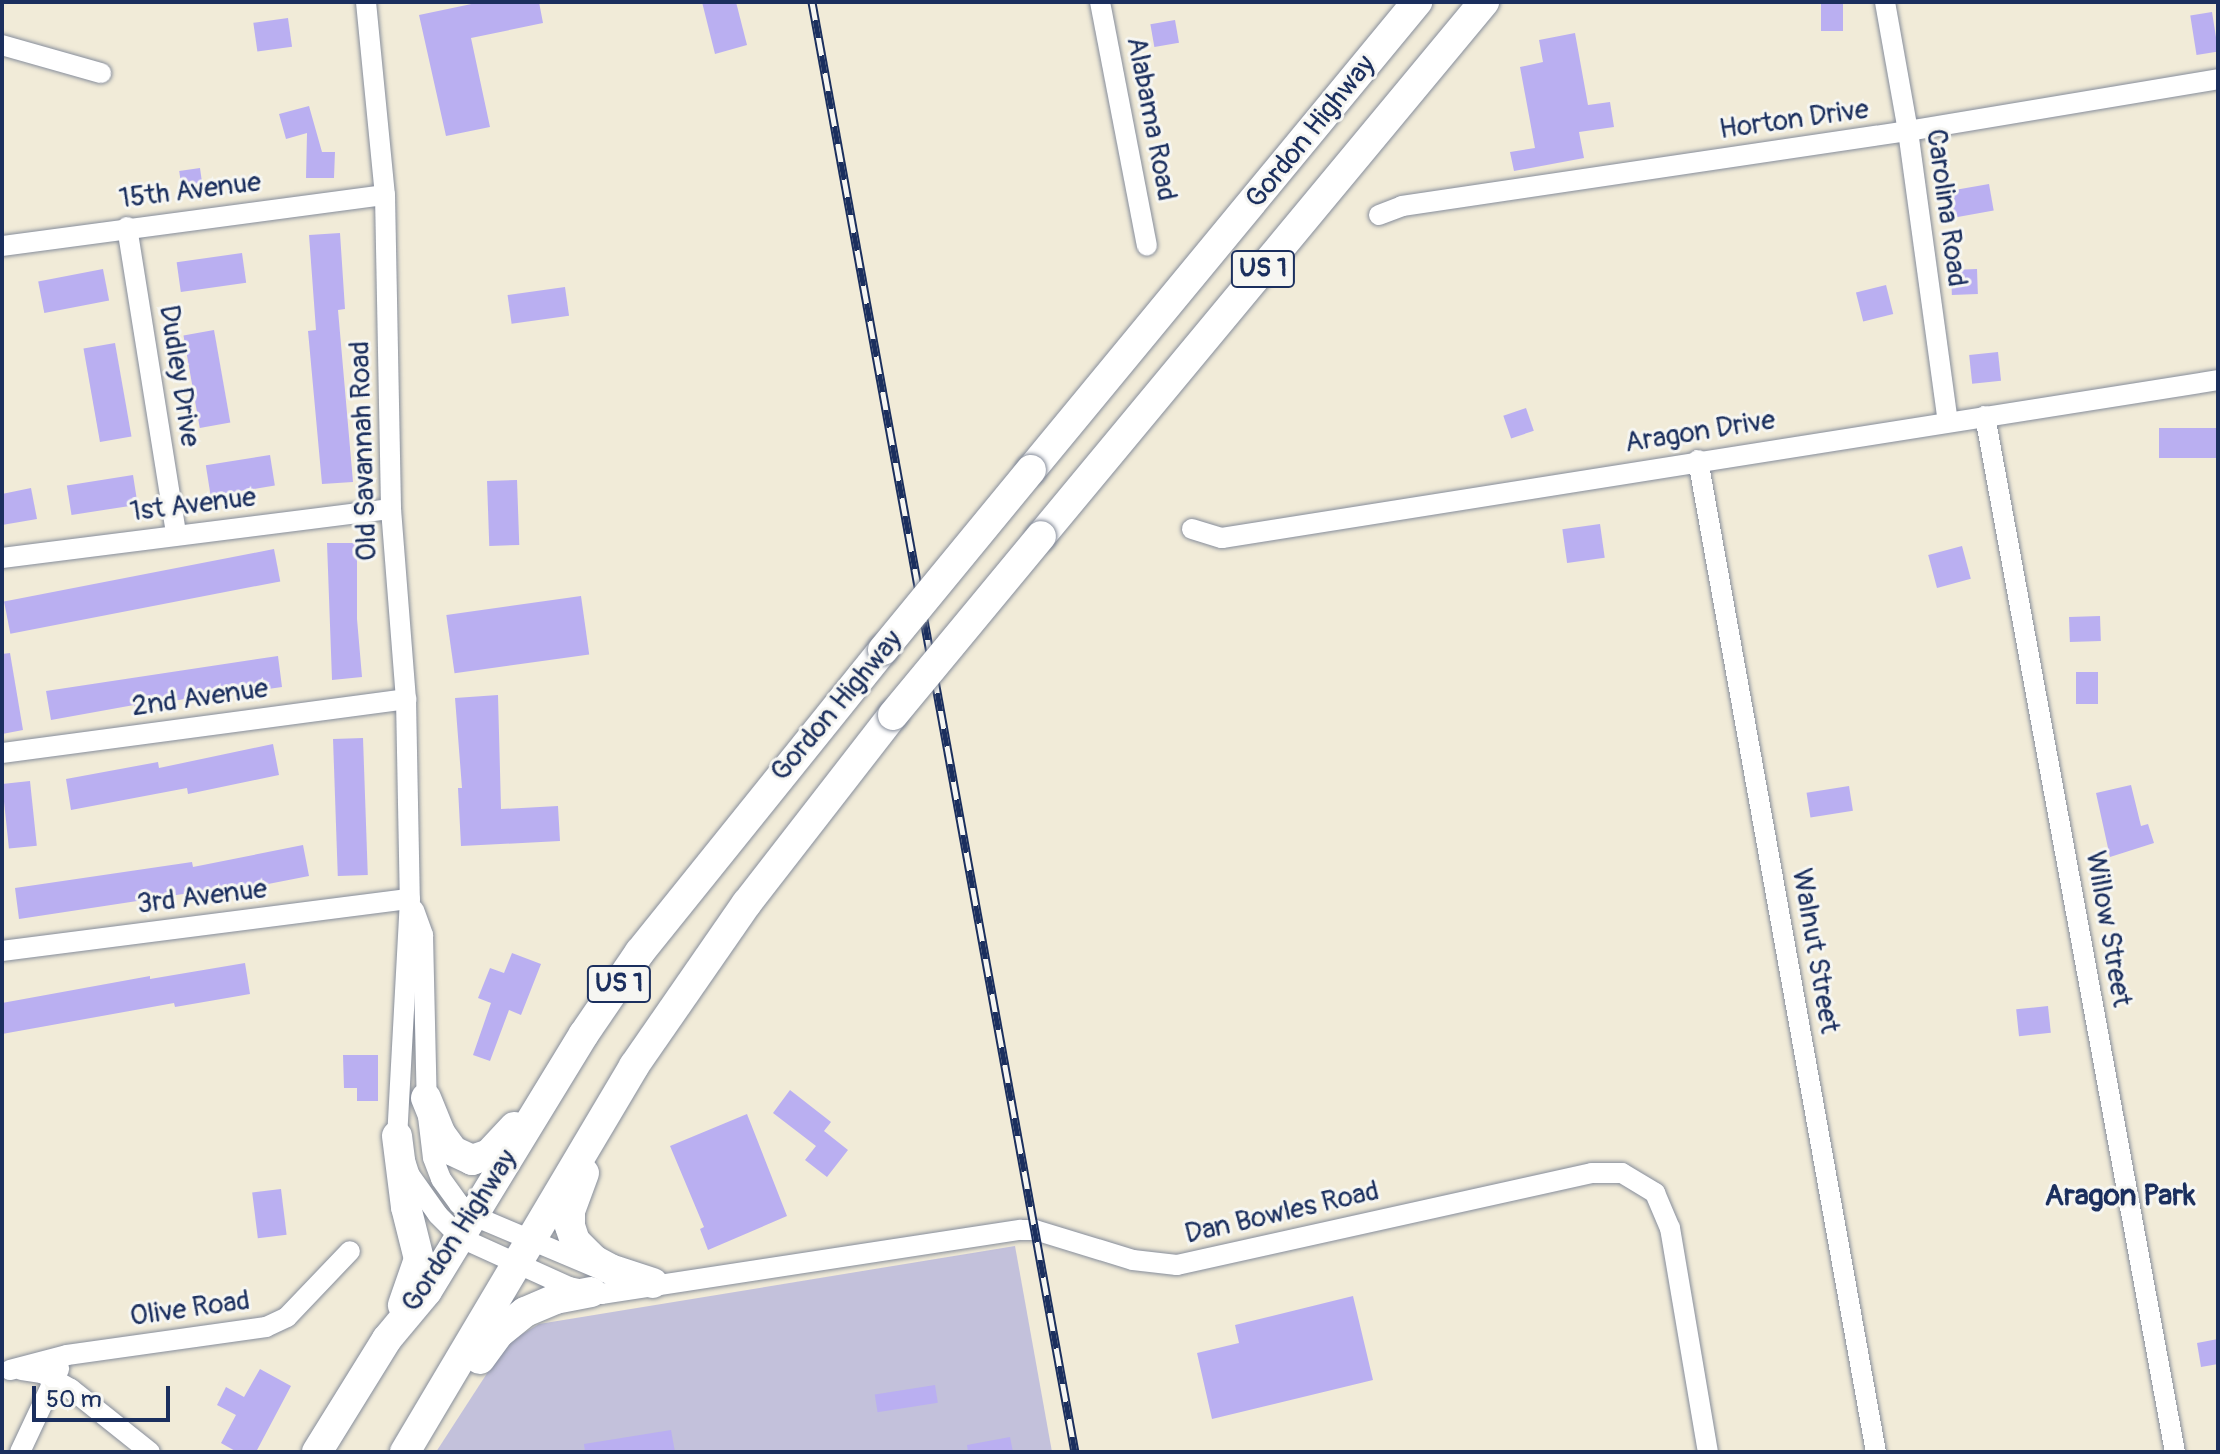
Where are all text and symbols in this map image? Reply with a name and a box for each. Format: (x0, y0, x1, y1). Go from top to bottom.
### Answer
street label: Alabama Road (1119, 34, 1183, 204)
street label: Gordon Highway (1239, 49, 1383, 215)
street label: Horton Drive (1717, 93, 1871, 147)
street label: Carolina Road (1918, 127, 1974, 289)
street label: 15th Avenue (117, 166, 263, 216)
road number: US 1 (1229, 247, 1297, 291)
street label: Dudley Drive (151, 303, 207, 449)
street label: Old Savannah Road (343, 340, 385, 562)
street label: Aragon Drive (1622, 404, 1778, 460)
street label: 1st Avenue (128, 481, 258, 529)
street label: Gordon Highway (764, 624, 910, 788)
street label: 2nd Avenue (130, 672, 270, 724)
street label: Willow Street (2078, 848, 2138, 1010)
street label: Walnut Street (1784, 866, 1846, 1036)
street label: 3rd Avenue (135, 872, 269, 922)
road number: US 1 (585, 962, 653, 1006)
street label: Gordon Highway (395, 1143, 525, 1319)
street label: Dan Bowles Road (1182, 1174, 1382, 1252)
district label: Aragon Park (2044, 1178, 2196, 1214)
street label: Olive Road (128, 1284, 252, 1334)
scale bar (36, 1370, 174, 1420)
text: 50 m (46, 1385, 102, 1414)

